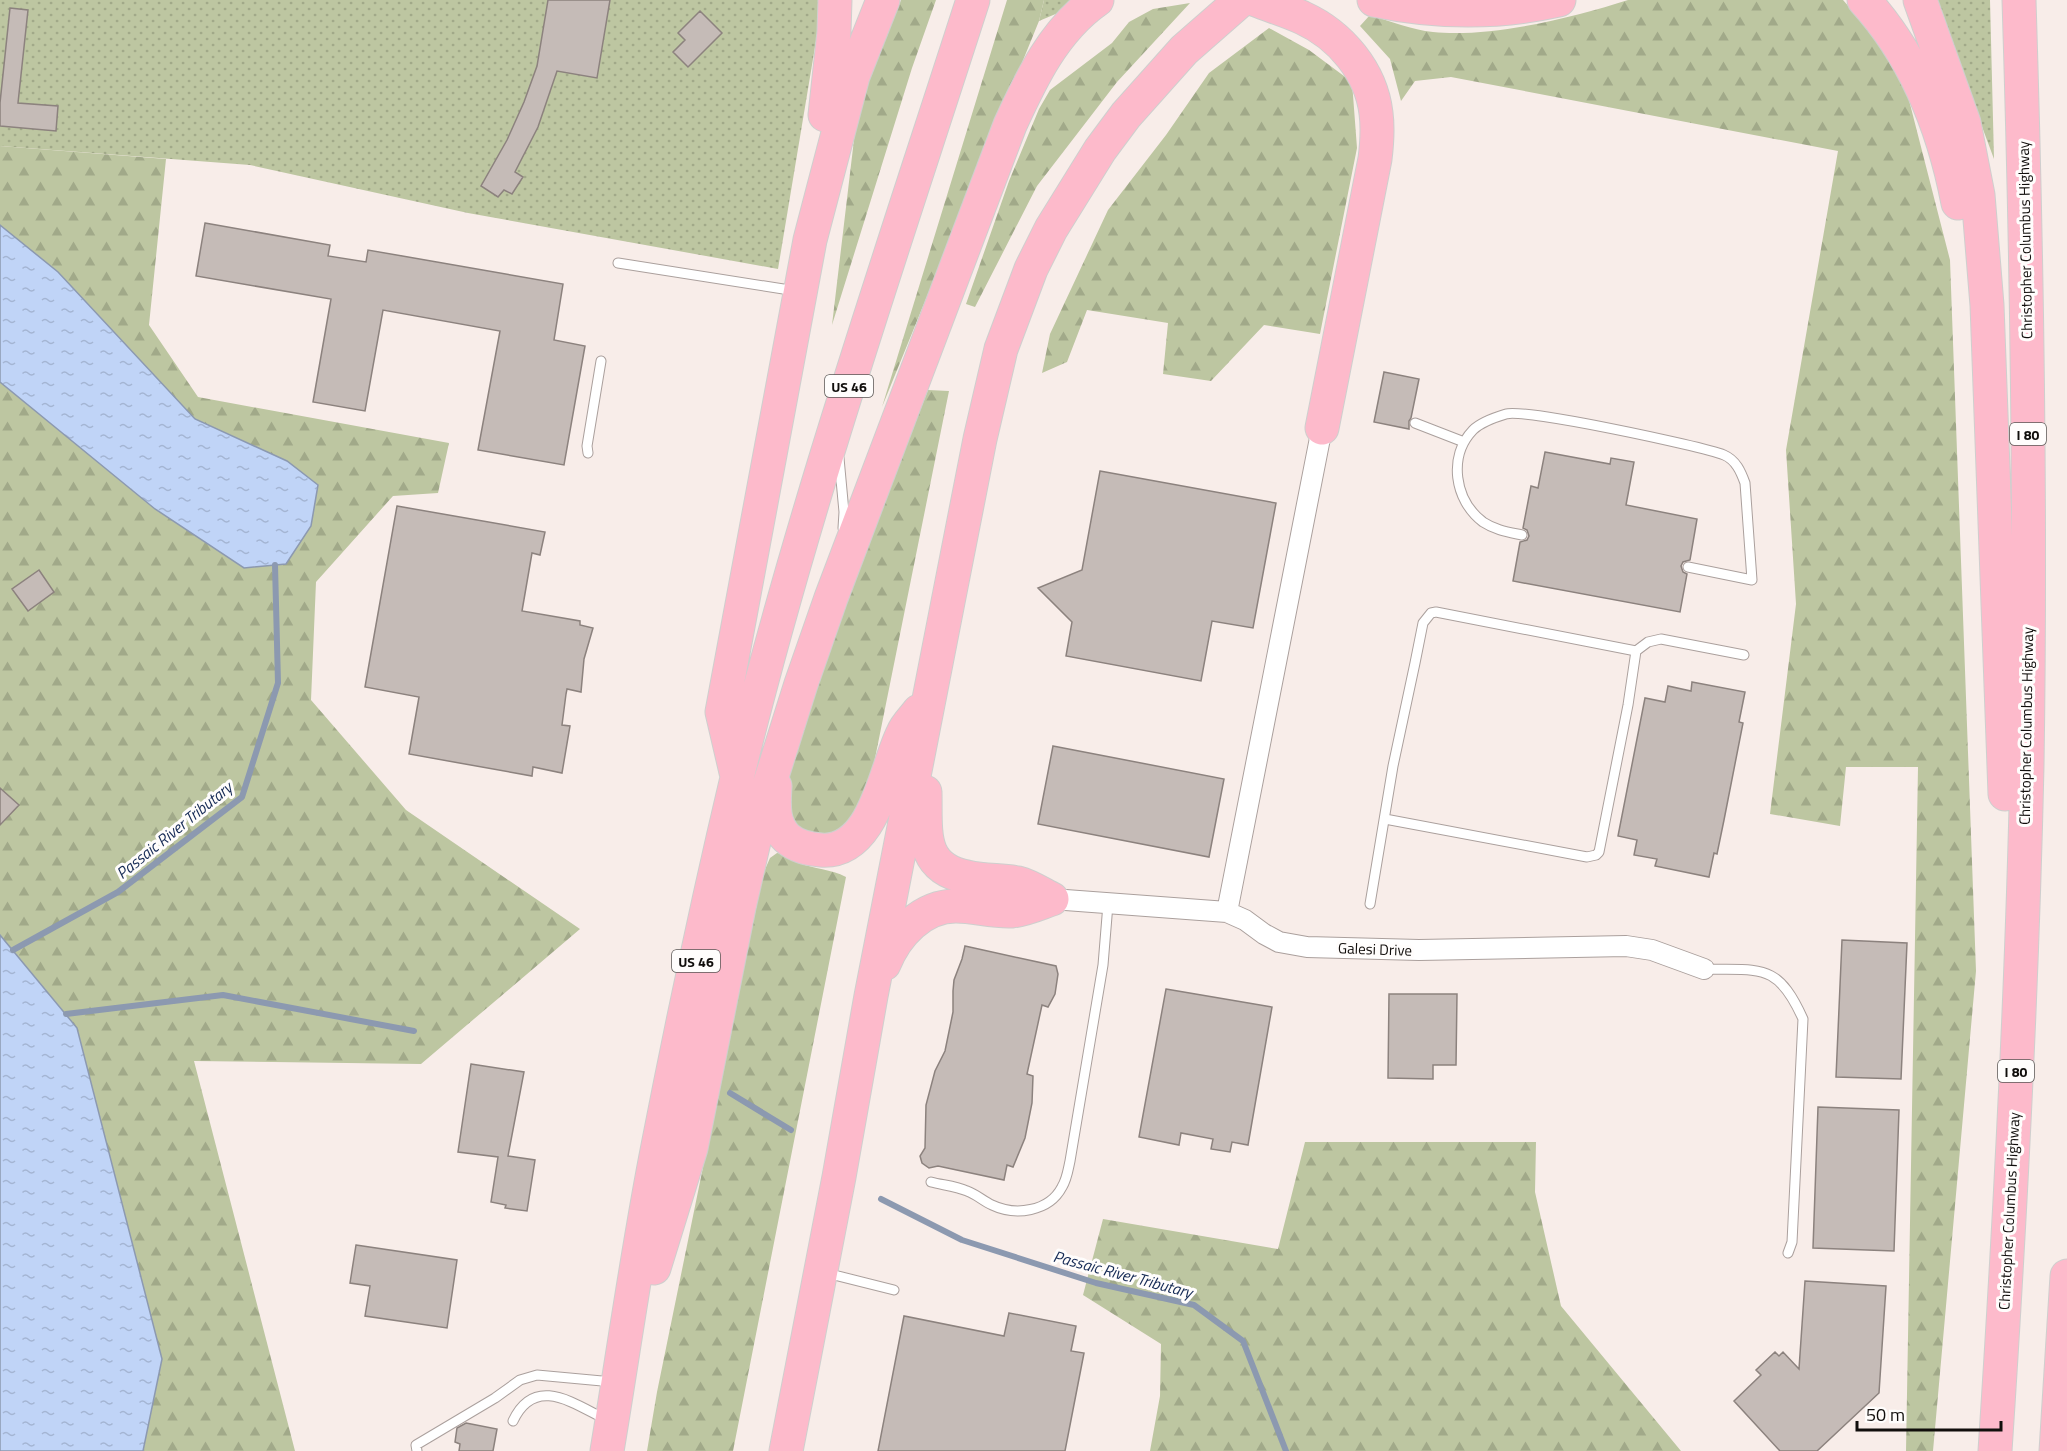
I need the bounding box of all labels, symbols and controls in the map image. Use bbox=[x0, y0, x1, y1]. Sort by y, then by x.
street label: Christopher Columbus Highway bbox=[2012, 141, 2038, 339]
road number: US 46 bbox=[825, 375, 873, 397]
road number: I 80 bbox=[2010, 423, 2046, 445]
street label: Christopher Columbus Highway bbox=[2013, 627, 2039, 825]
water label: Passaic River Tributary bbox=[111, 775, 239, 884]
street label: Galesi Drive bbox=[1338, 936, 1412, 962]
road number: US 46 bbox=[672, 950, 720, 972]
road number: I 80 bbox=[1998, 1060, 2034, 1082]
street label: Christopher Columbus Highway bbox=[1992, 1112, 2026, 1310]
water label: Passaic River Tributary bbox=[1051, 1244, 1197, 1305]
scale bar bbox=[1857, 1394, 2001, 1432]
text: 50 m bbox=[1866, 1401, 1905, 1428]

